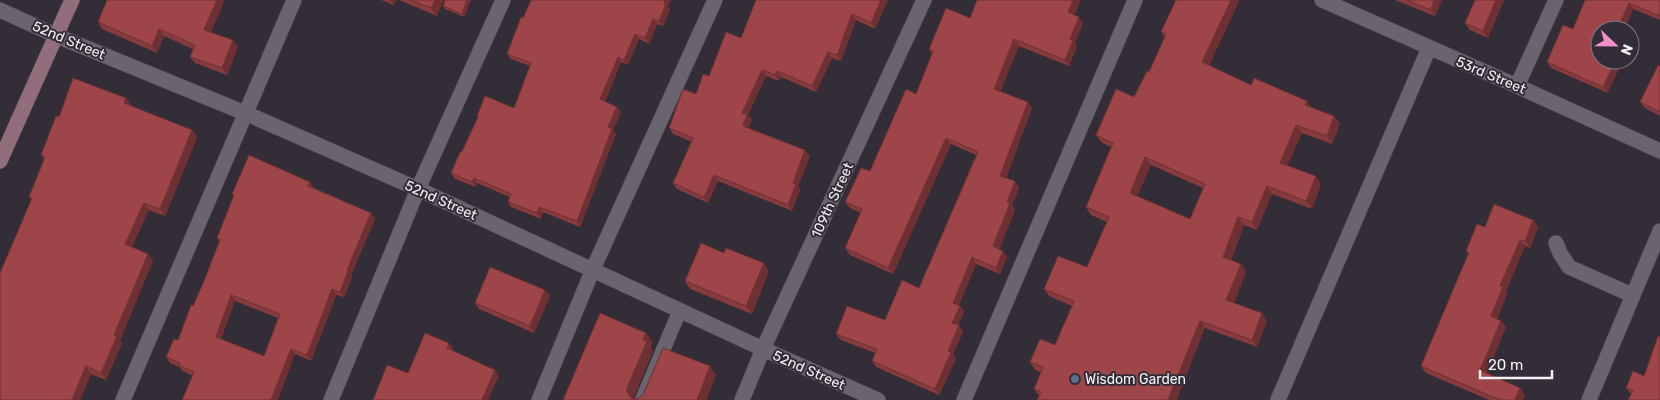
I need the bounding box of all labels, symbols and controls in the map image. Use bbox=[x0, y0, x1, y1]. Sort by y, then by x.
street label: 52nd Street bbox=[30, 18, 108, 64]
north arrow bbox=[1590, 20, 1640, 70]
text: N bbox=[1617, 42, 1636, 58]
street label: 53rd Street bbox=[1453, 53, 1529, 98]
street label: 109th Street bbox=[808, 159, 858, 241]
street label: 52nd Street bbox=[402, 177, 480, 224]
street label: 52nd Street bbox=[770, 347, 848, 394]
scale bar bbox=[1480, 348, 1552, 380]
text: 20 m bbox=[1488, 356, 1523, 374]
place label: Wisdom Garden bbox=[1085, 371, 1186, 388]
marker: Wisdom Garden bbox=[1069, 373, 1081, 385]

